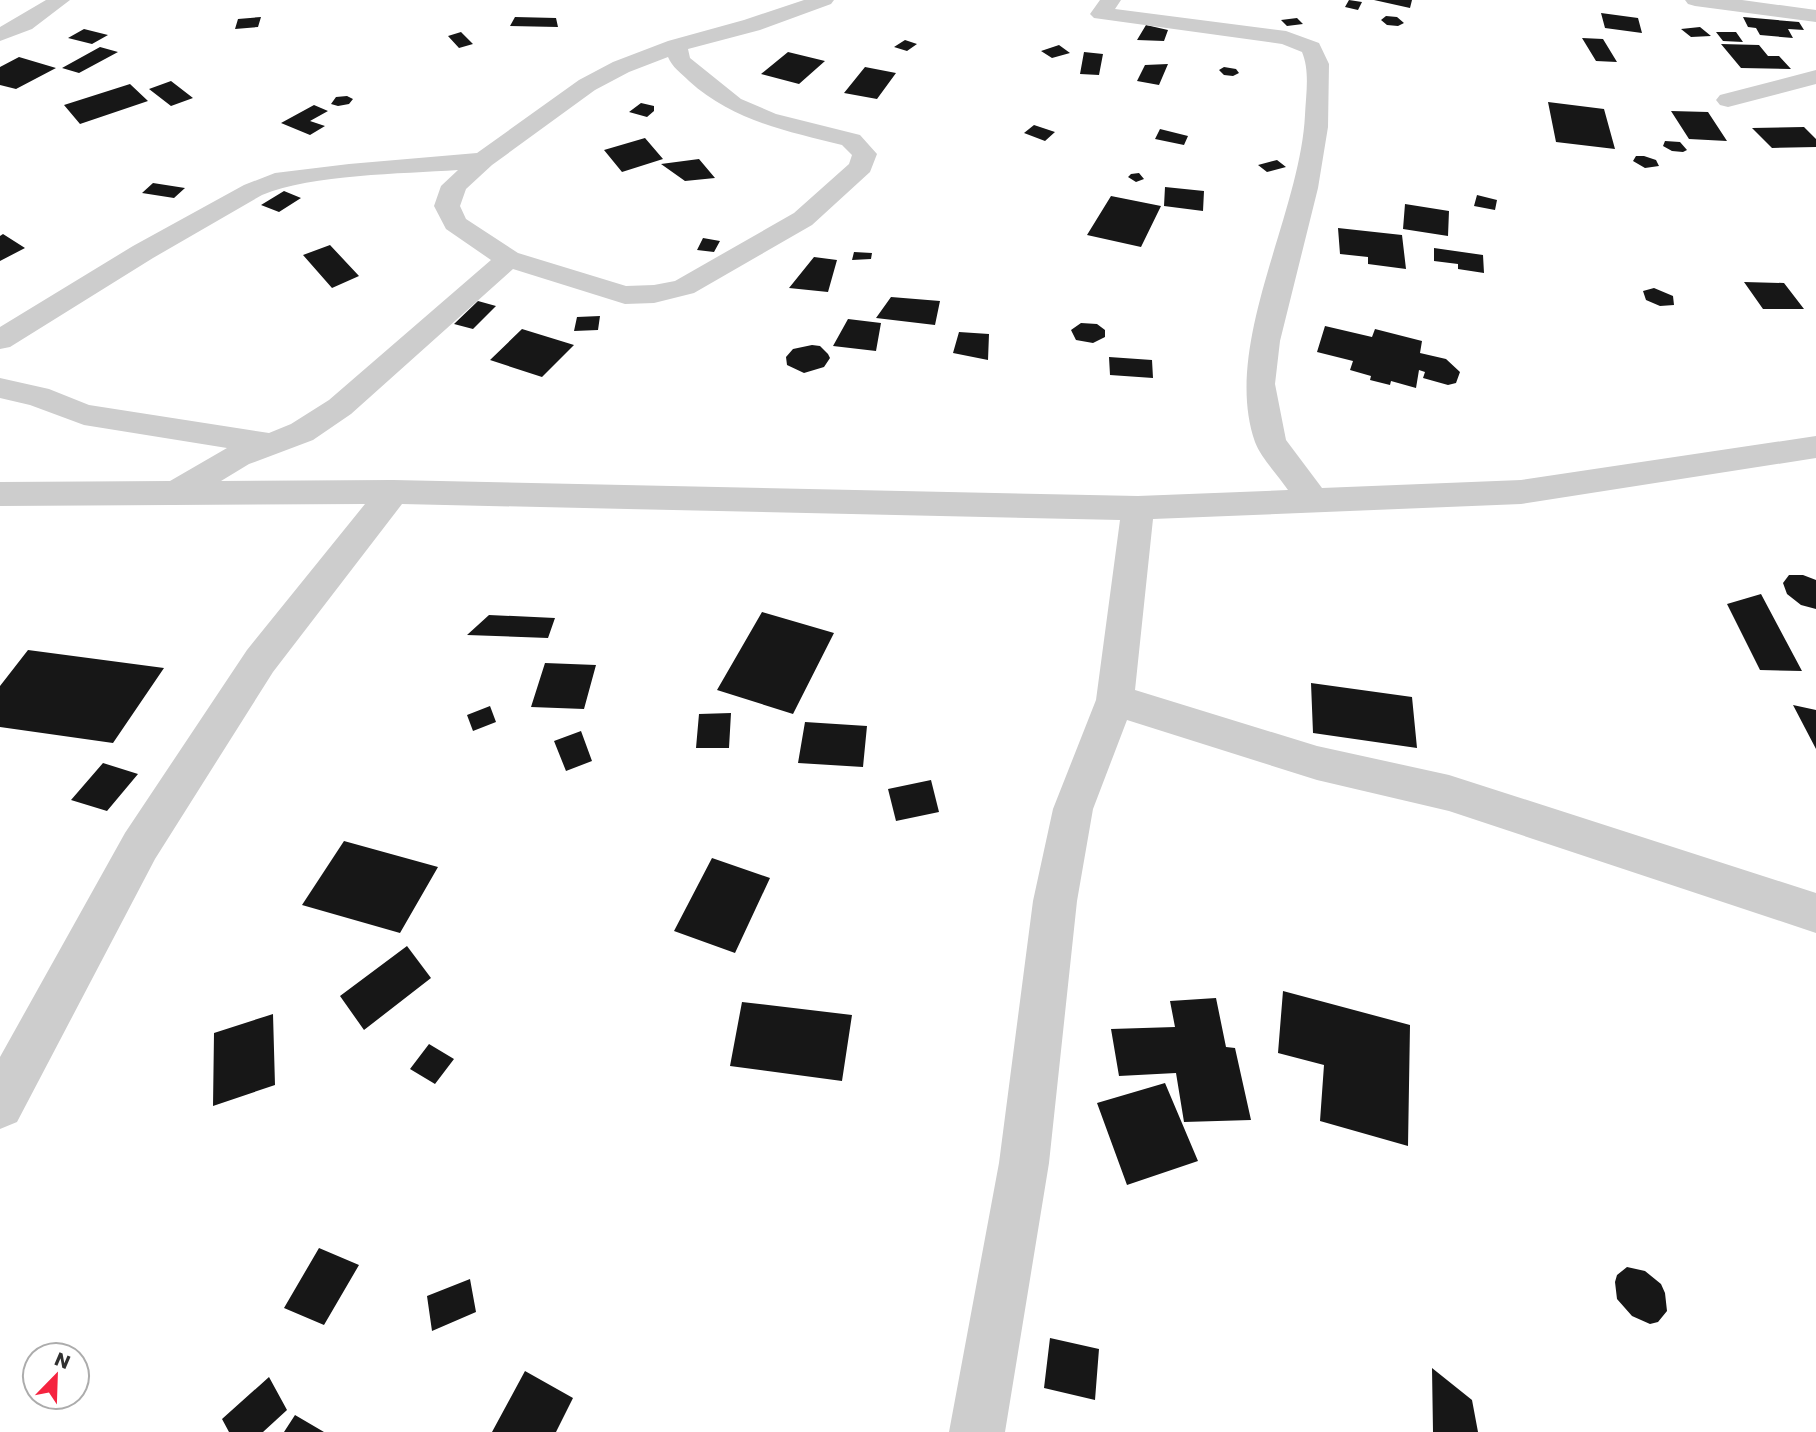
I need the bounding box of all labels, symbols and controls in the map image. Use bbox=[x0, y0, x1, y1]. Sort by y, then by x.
north arrow bbox=[21, 1341, 91, 1411]
text: N bbox=[51, 1346, 74, 1376]

